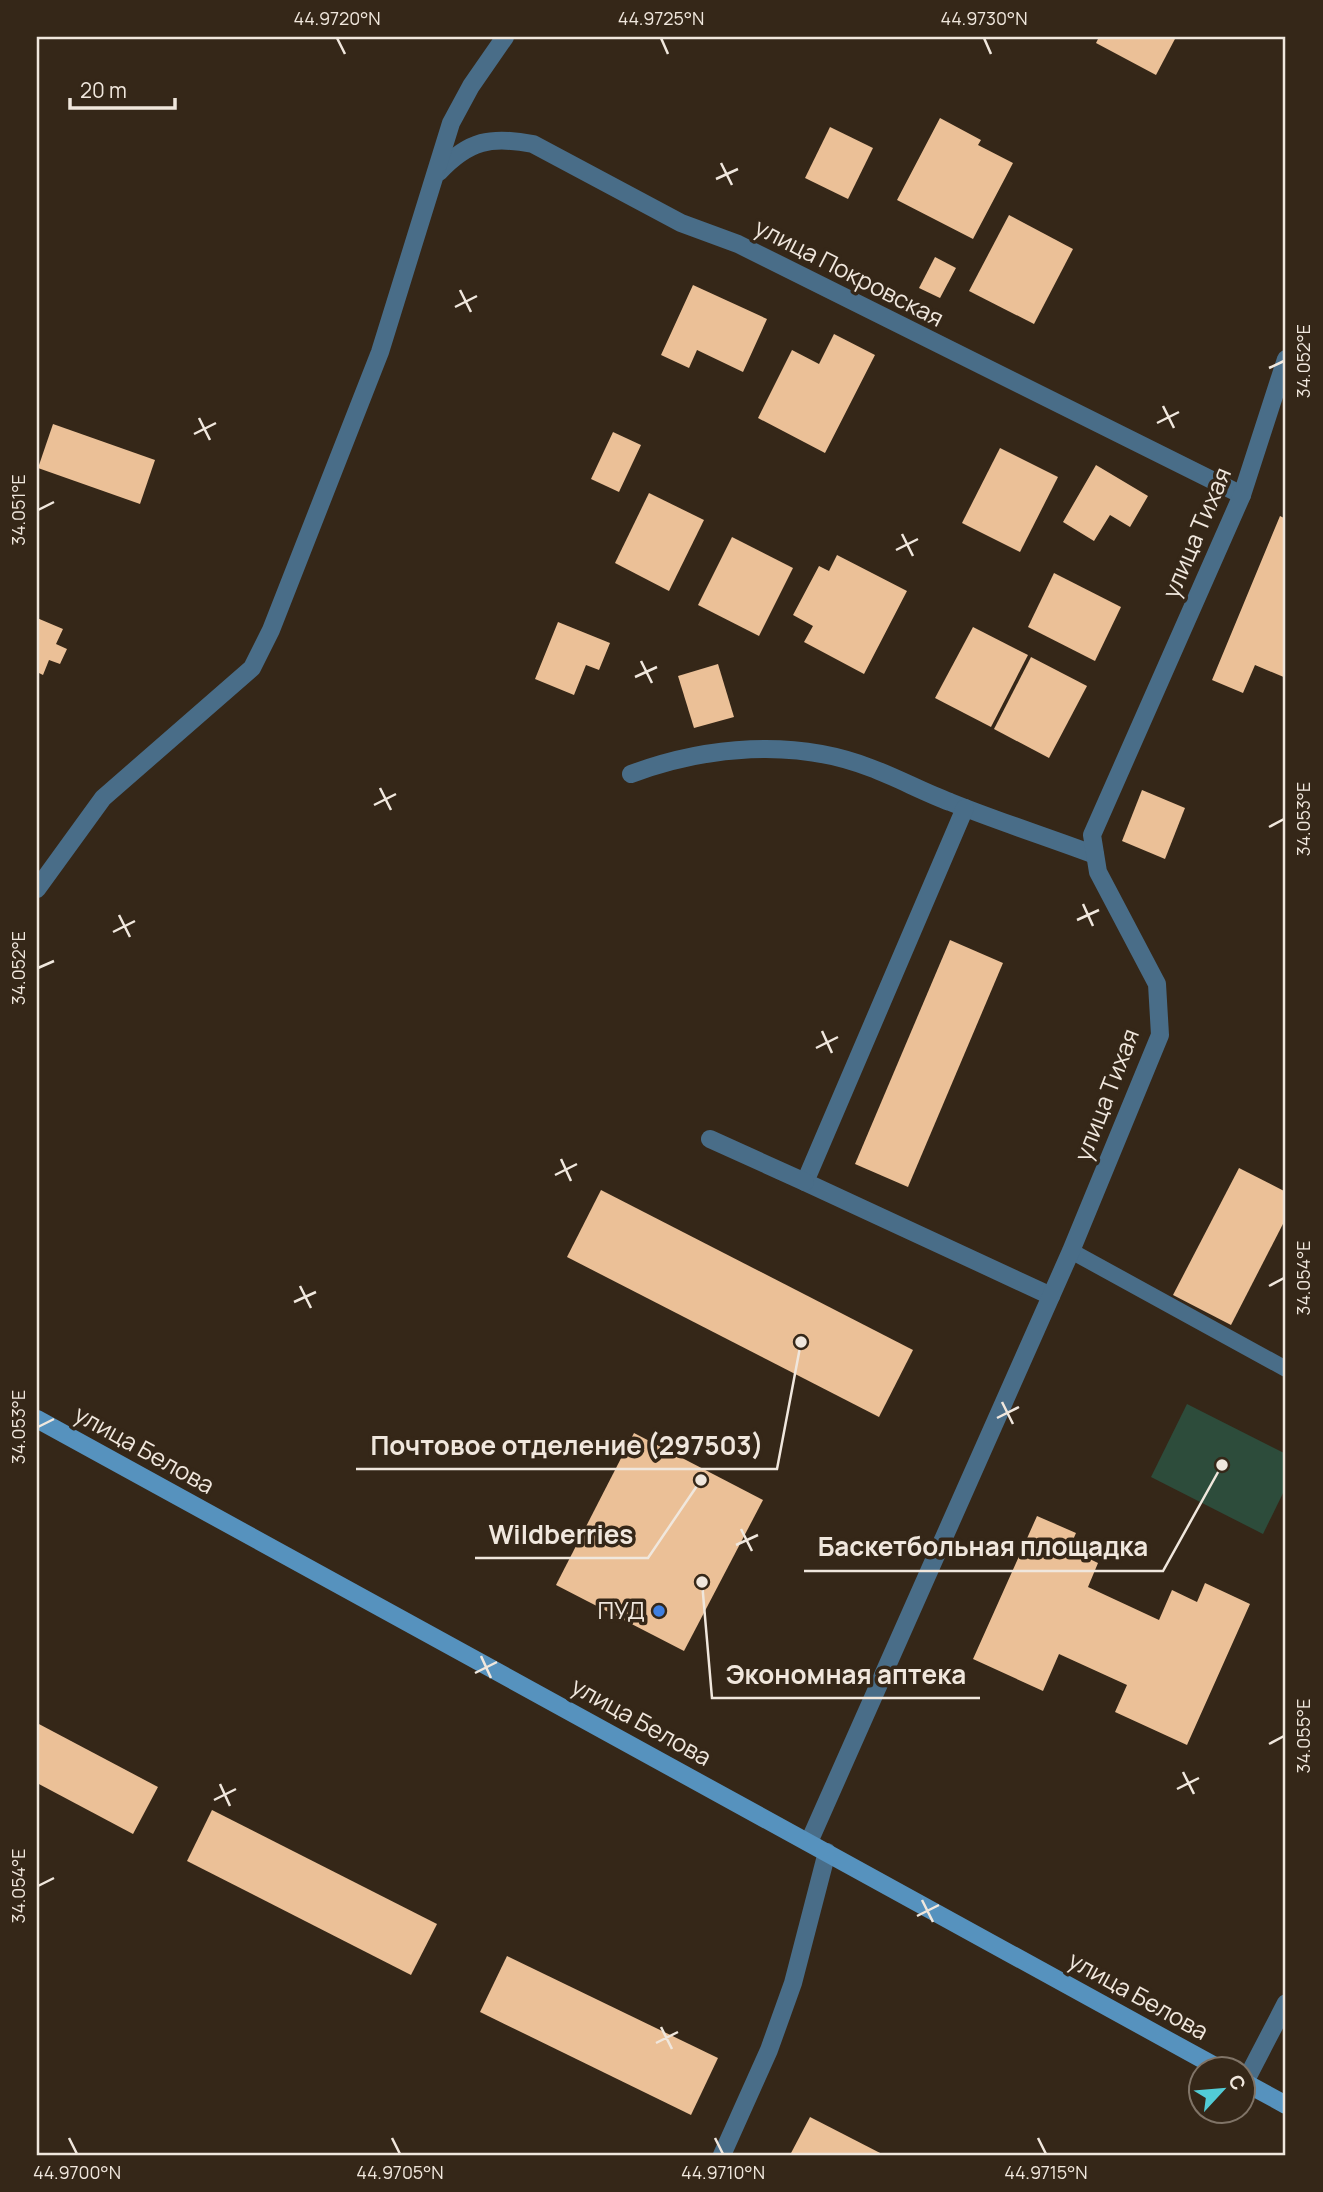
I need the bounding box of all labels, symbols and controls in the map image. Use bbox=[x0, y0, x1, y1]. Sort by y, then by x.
text: 44.9720°N bbox=[293, 6, 381, 30]
text: 44.9725°N bbox=[618, 6, 704, 30]
text: 44.9730°N bbox=[941, 6, 1027, 30]
scale bar bbox=[70, 66, 175, 110]
text: 20 m bbox=[80, 76, 127, 104]
street label: улица Покровская bbox=[749, 210, 950, 334]
text: 34.052°E bbox=[1291, 324, 1315, 398]
street label: улица Тихая bbox=[1153, 462, 1238, 603]
text: 34.051°E bbox=[6, 474, 30, 546]
text: 34.053°E bbox=[1291, 782, 1315, 856]
text: 34.052°E bbox=[6, 931, 30, 1005]
street label: улица Тихая bbox=[1065, 1024, 1146, 1165]
text: 34.054°E bbox=[1291, 1240, 1315, 1316]
text: 34.053°E bbox=[6, 1390, 30, 1464]
street label: улица Белова bbox=[69, 1397, 221, 1501]
callout: Почтовое отделение (297503) bbox=[356, 1422, 777, 1469]
text: Почтовое отделение (297503) bbox=[370, 1427, 764, 1463]
callout: Wildberries bbox=[475, 1511, 648, 1558]
text: Wildberries bbox=[489, 1516, 633, 1552]
callout: Баскетбольная площадка bbox=[804, 1524, 1163, 1571]
text: Баскетбольная площадка bbox=[818, 1528, 1148, 1564]
place label: ПУД bbox=[597, 1593, 645, 1626]
marker: ПУД bbox=[651, 1603, 667, 1619]
callout: Экономная аптека bbox=[712, 1651, 980, 1698]
text: Экономная аптека bbox=[726, 1656, 966, 1692]
street label: улица Белова bbox=[566, 1669, 718, 1773]
text: 34.055°E bbox=[1291, 1699, 1315, 1773]
text: 34.054°E bbox=[6, 1848, 30, 1924]
street label: улица Белова bbox=[1063, 1943, 1215, 2047]
north arrow bbox=[1186, 2056, 1256, 2126]
text: С bbox=[1223, 2071, 1252, 2095]
text: 44.9700°N bbox=[33, 2160, 121, 2184]
text: 44.9705°N bbox=[356, 2160, 444, 2184]
text: 44.9710°N bbox=[681, 2160, 765, 2184]
text: 44.9715°N bbox=[1004, 2160, 1088, 2184]

